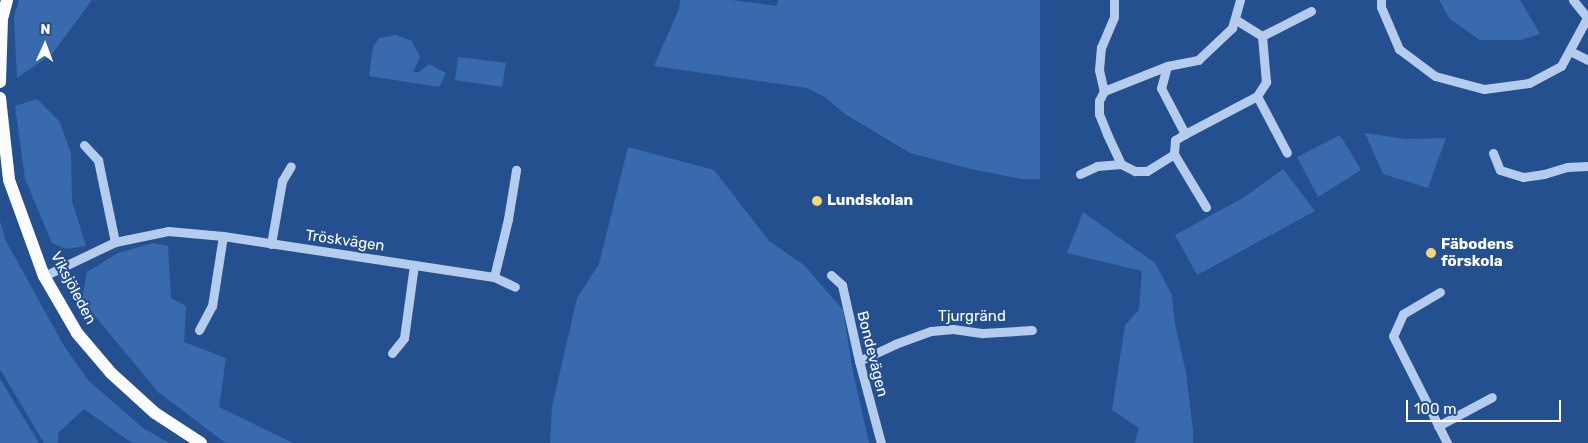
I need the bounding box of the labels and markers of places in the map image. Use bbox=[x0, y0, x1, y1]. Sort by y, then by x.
place label: Lundskolan bbox=[827, 192, 913, 210]
marker: Lundskolan bbox=[811, 195, 823, 207]
place label: Fäbodens förskola bbox=[1441, 235, 1514, 270]
marker: Fäbodens förskola bbox=[1425, 247, 1437, 259]

